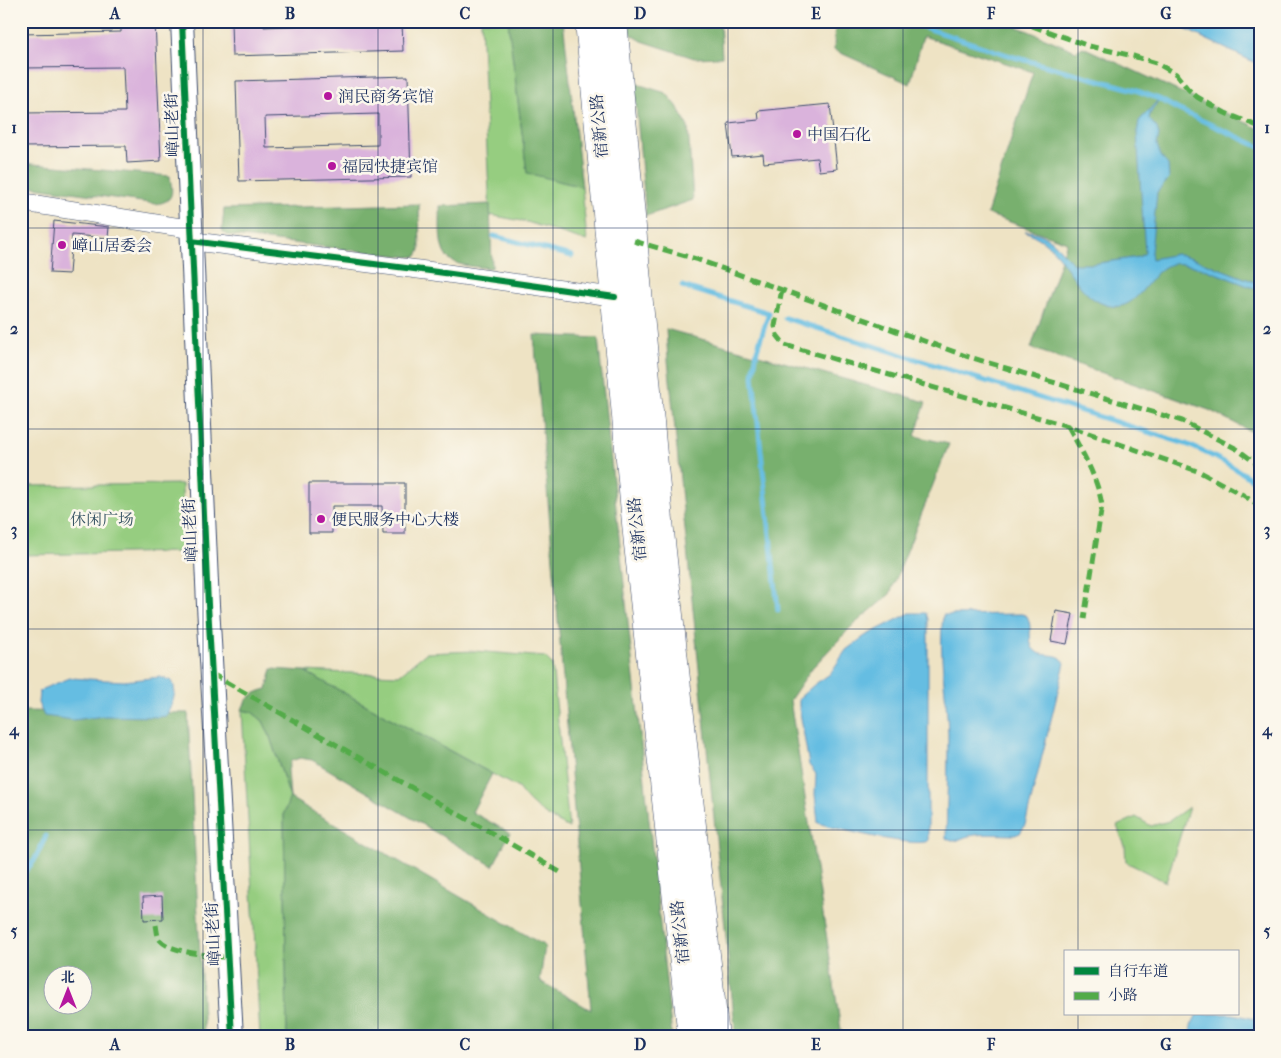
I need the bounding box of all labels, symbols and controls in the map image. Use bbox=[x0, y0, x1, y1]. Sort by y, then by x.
text: A bbox=[109, 4, 121, 23]
text: B bbox=[285, 4, 295, 23]
text: C bbox=[460, 4, 471, 23]
text: D bbox=[634, 4, 646, 23]
text: E bbox=[811, 4, 821, 23]
text: F bbox=[986, 4, 996, 23]
text: G bbox=[1160, 4, 1172, 23]
place label: 润民商务宾馆 bbox=[338, 87, 434, 106]
marker: 润民商务宾馆 bbox=[322, 90, 334, 102]
street label: 嶂山老街 bbox=[161, 93, 183, 157]
street label: 宿新公路 bbox=[587, 93, 611, 159]
text: 1 bbox=[11, 118, 17, 137]
text: 1 bbox=[1264, 118, 1270, 137]
place label: 中国石化 bbox=[807, 125, 871, 144]
marker: 中国石化 bbox=[791, 128, 803, 140]
place label: 福园快捷宾馆 bbox=[342, 157, 438, 176]
marker: 福园快捷宾馆 bbox=[326, 160, 338, 172]
place label: 嶂山居委会 bbox=[72, 236, 152, 255]
marker: 嶂山居委会 bbox=[56, 239, 68, 251]
text: 2 bbox=[10, 319, 18, 338]
text: 2 bbox=[1263, 319, 1271, 338]
street label: 宿新公路 bbox=[624, 496, 650, 562]
street label: 嶂山老街 bbox=[179, 498, 201, 562]
park label: 休闲广场 bbox=[70, 510, 134, 529]
place label: 便民服务中心大楼 bbox=[331, 510, 459, 529]
marker: 便民服务中心大楼 bbox=[315, 513, 327, 525]
text: 3 bbox=[11, 520, 17, 540]
text: 3 bbox=[1264, 520, 1270, 540]
text: 4 bbox=[8, 720, 20, 740]
text: 4 bbox=[1261, 720, 1273, 740]
street label: 宿新公路 bbox=[667, 899, 693, 965]
street label: 嶂山老街 bbox=[202, 902, 224, 966]
text: 5 bbox=[11, 921, 18, 940]
text: 5 bbox=[1264, 921, 1271, 940]
legend bbox=[1064, 950, 1238, 1016]
text: 自行车道 bbox=[1108, 962, 1168, 980]
north arrow bbox=[42, 966, 92, 1016]
text: 北 bbox=[61, 969, 75, 986]
text: 小路 bbox=[1108, 986, 1138, 1004]
text: A bbox=[109, 1035, 121, 1054]
text: B bbox=[285, 1035, 295, 1054]
text: C bbox=[460, 1035, 471, 1054]
text: D bbox=[634, 1035, 646, 1054]
text: E bbox=[811, 1035, 821, 1054]
text: F bbox=[986, 1035, 996, 1054]
text: G bbox=[1160, 1035, 1172, 1054]

